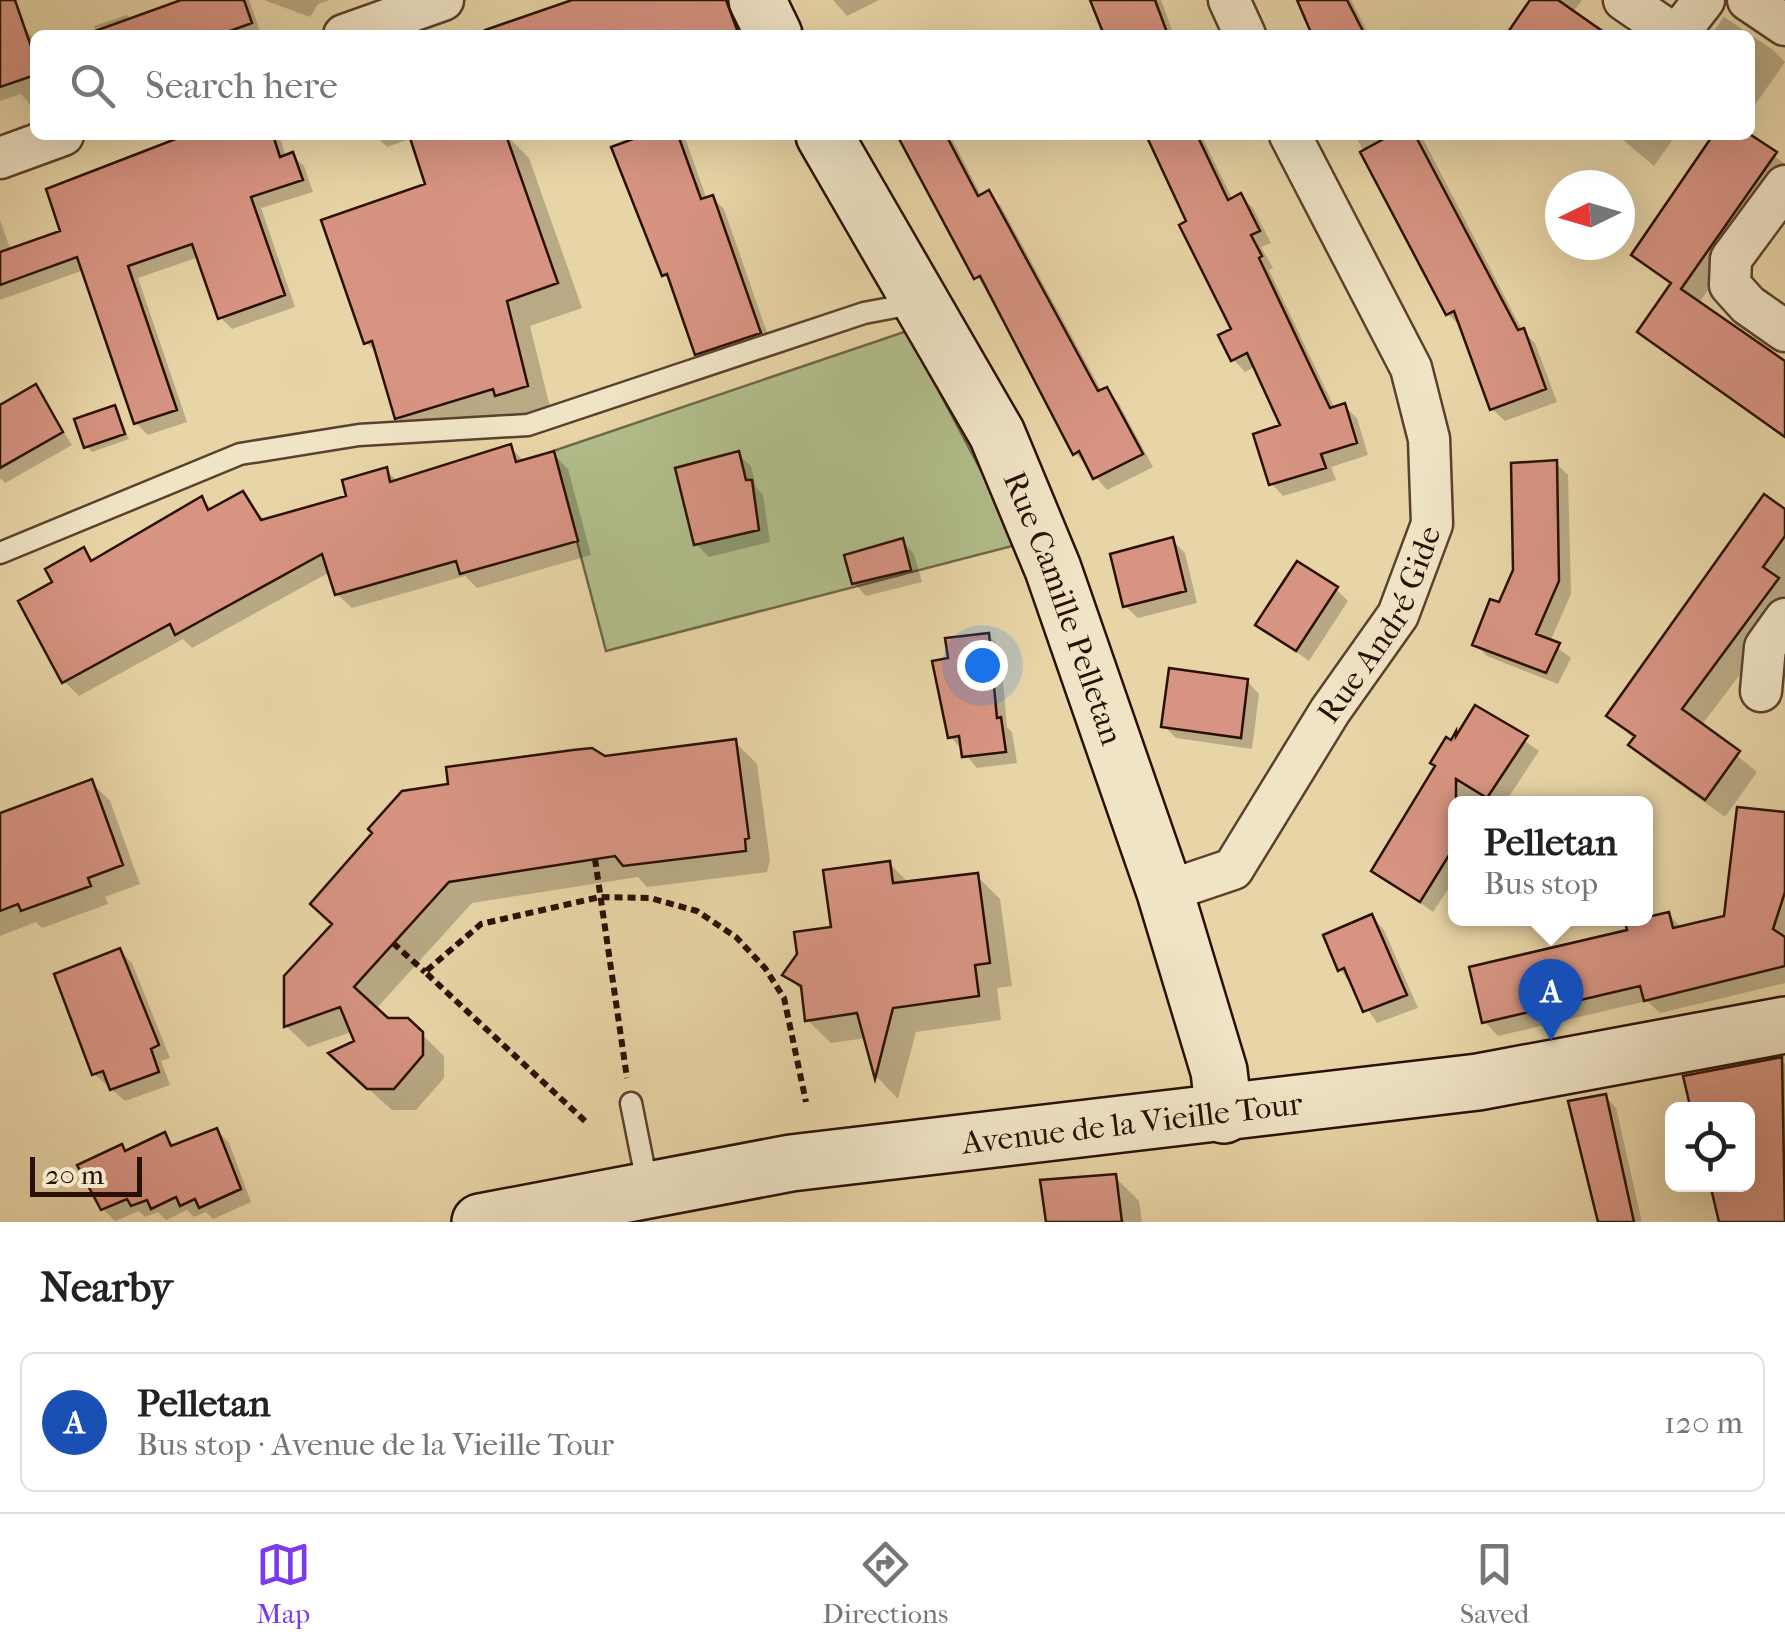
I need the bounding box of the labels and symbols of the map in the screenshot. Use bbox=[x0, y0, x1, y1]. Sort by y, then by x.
north arrow bbox=[1545, 170, 1635, 260]
street label: Rue Camille Pelletan bbox=[996, 466, 1131, 750]
street label: Rue André Gide bbox=[1310, 521, 1449, 730]
your location bbox=[957, 640, 1008, 691]
pin: A bbox=[1518, 958, 1584, 1041]
street label: Avenue de la Vieille Tour bbox=[958, 1085, 1305, 1162]
scale bar bbox=[30, 1152, 142, 1196]

